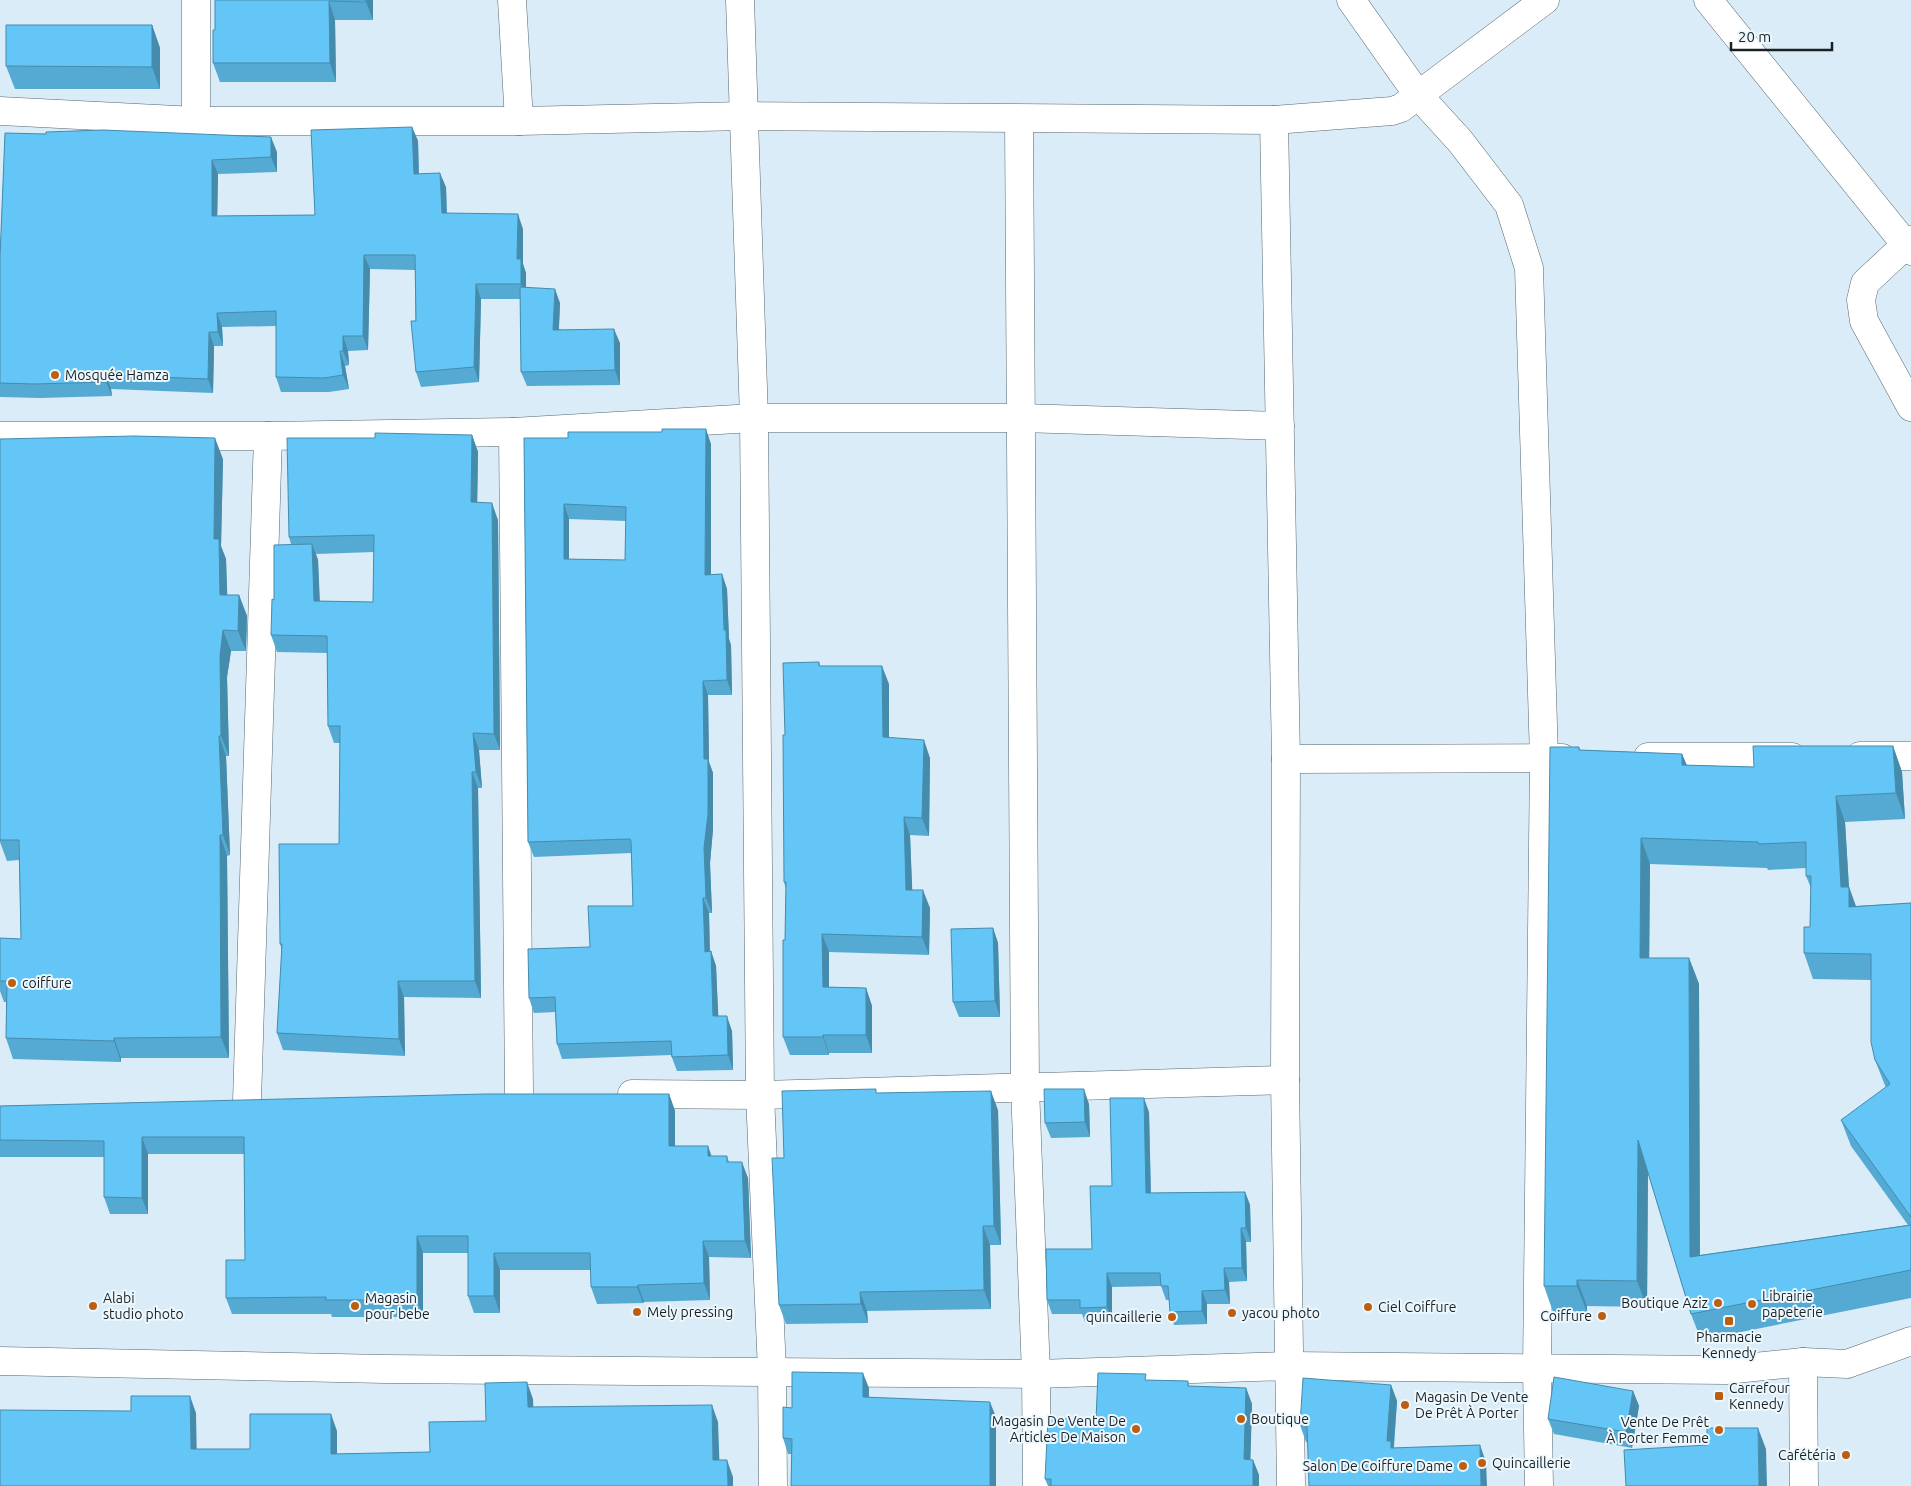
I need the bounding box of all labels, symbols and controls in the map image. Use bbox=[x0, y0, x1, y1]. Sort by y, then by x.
scale bar bbox=[1731, 20, 1832, 52]
text: 20 m bbox=[1738, 28, 1771, 45]
place label: Mosquée Hamza bbox=[65, 367, 169, 383]
marker: Mosquée Hamza bbox=[49, 369, 61, 381]
place label: coiffure bbox=[22, 975, 72, 991]
marker: coiffure bbox=[6, 977, 18, 989]
place label: Librairie papeterie bbox=[1762, 1288, 1823, 1320]
place label: Alabi studio photo bbox=[103, 1290, 184, 1322]
place label: Magasin pour bebe bbox=[365, 1290, 430, 1322]
place label: Boutique Aziz bbox=[1621, 1295, 1708, 1311]
marker: Boutique Aziz bbox=[1712, 1297, 1724, 1309]
marker: Librairie papeterie bbox=[1746, 1298, 1758, 1310]
place label: Ciel Coiffure bbox=[1378, 1299, 1456, 1315]
marker: Alabi studio photo bbox=[87, 1300, 99, 1312]
marker: Magasin pour bebe bbox=[349, 1300, 361, 1312]
marker: Ciel Coiffure bbox=[1362, 1301, 1374, 1313]
place label: Mely pressing bbox=[647, 1304, 733, 1320]
place label: yacou photo bbox=[1242, 1305, 1320, 1321]
marker: Mely pressing bbox=[631, 1306, 643, 1318]
marker: yacou photo bbox=[1226, 1307, 1238, 1319]
place label: Coiffure bbox=[1540, 1308, 1592, 1324]
place label: quincaillerie bbox=[1086, 1309, 1162, 1325]
marker: Coiffure bbox=[1596, 1310, 1608, 1322]
marker: quincaillerie bbox=[1166, 1311, 1178, 1323]
marker: Pharmacie Kennedy bbox=[1723, 1315, 1735, 1327]
place label: Pharmacie Kennedy bbox=[1696, 1329, 1762, 1361]
place label: Carrefour Kennedy bbox=[1729, 1380, 1791, 1412]
place label: Magasin De Vente De Prêt À Porter bbox=[1415, 1389, 1528, 1421]
marker: Carrefour Kennedy bbox=[1713, 1390, 1725, 1402]
marker: Magasin De Vente De Prêt À Porter bbox=[1399, 1399, 1411, 1411]
place label: Boutique bbox=[1251, 1411, 1309, 1427]
place label: Magasin De Vente De Articles De Maison bbox=[992, 1413, 1126, 1445]
marker: Boutique bbox=[1235, 1413, 1247, 1425]
place label: Vente De Prêt À Porter Femme bbox=[1606, 1414, 1709, 1446]
marker: Magasin De Vente De Articles De Maison bbox=[1130, 1423, 1142, 1435]
marker: Vente De Prêt À Porter Femme bbox=[1713, 1424, 1725, 1436]
place label: Cafétéria bbox=[1778, 1447, 1836, 1463]
marker: Cafétéria bbox=[1840, 1449, 1852, 1461]
place label: Quincaillerie bbox=[1492, 1455, 1571, 1471]
marker: Quincaillerie bbox=[1476, 1457, 1488, 1469]
place label: Salon De Coiffure Dame bbox=[1303, 1458, 1453, 1474]
marker: Salon De Coiffure Dame bbox=[1457, 1460, 1469, 1472]

